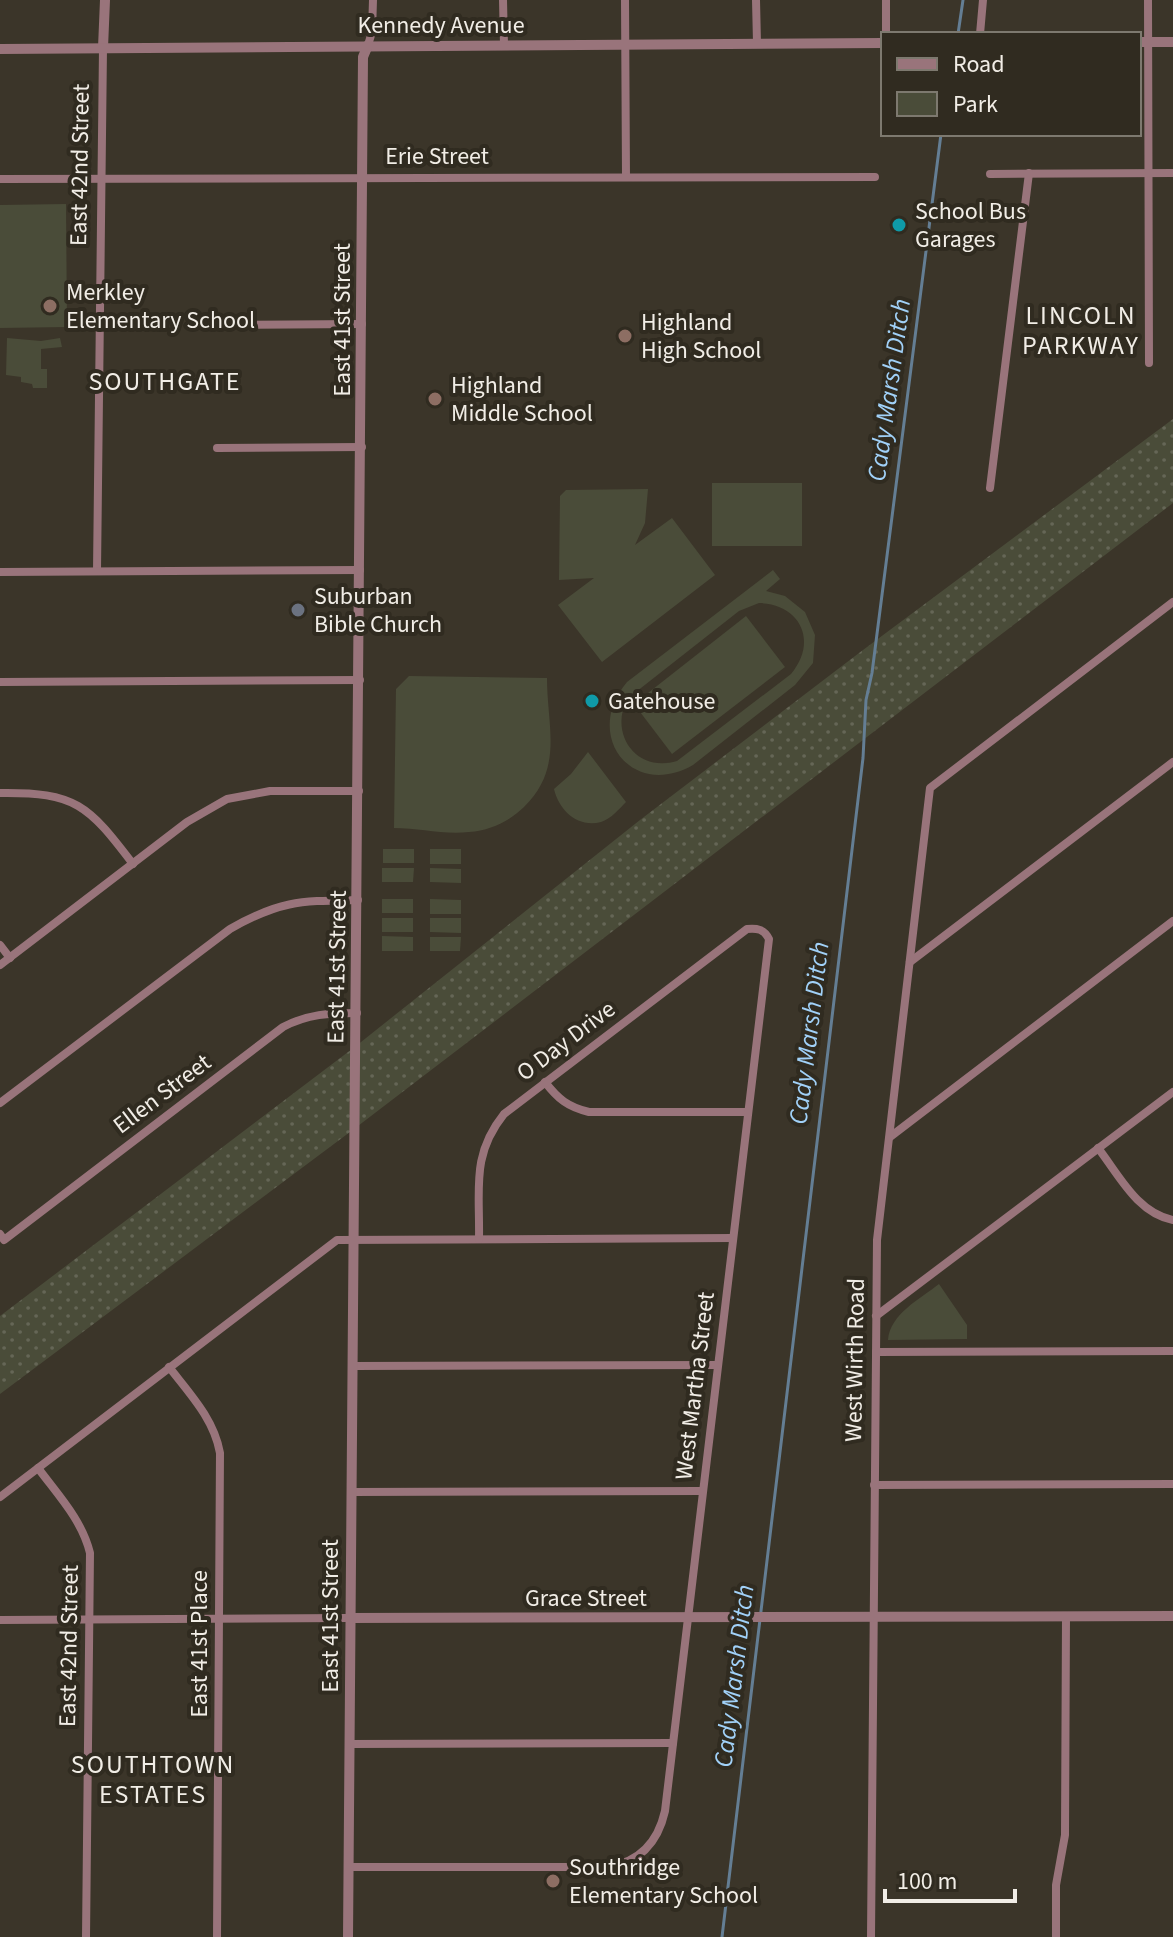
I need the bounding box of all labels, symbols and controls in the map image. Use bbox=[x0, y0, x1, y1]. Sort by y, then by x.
street label: Kennedy Avenue bbox=[357, 8, 525, 43]
legend bbox=[881, 32, 1141, 136]
text: Road bbox=[953, 47, 1005, 82]
street label: East 42nd Street bbox=[61, 83, 99, 247]
text: Park bbox=[953, 87, 998, 122]
street label: Erie Street bbox=[385, 139, 489, 174]
place label: School Bus Garages bbox=[915, 194, 1026, 257]
marker: School Bus Garages bbox=[890, 216, 908, 234]
street label: East 41st Street bbox=[325, 243, 360, 397]
place label: Merkley Elementary School bbox=[66, 275, 255, 338]
water label: Cady Marsh Ditch bbox=[858, 296, 920, 484]
marker: Merkley Elementary School bbox=[41, 297, 59, 315]
district label: LINCOLN PARKWAY bbox=[1022, 297, 1140, 364]
place label: Highland High School bbox=[641, 305, 761, 368]
marker: Highland High School bbox=[616, 327, 634, 345]
district label: SOUTHGATE bbox=[88, 363, 242, 400]
place label: Highland Middle School bbox=[451, 368, 593, 431]
marker: Highland Middle School bbox=[426, 390, 444, 408]
place label: Suburban Bible Church bbox=[314, 579, 442, 642]
marker: Suburban Bible Church bbox=[289, 601, 307, 619]
place label: Gatehouse bbox=[608, 684, 715, 719]
marker: Gatehouse bbox=[583, 692, 601, 710]
street label: East 41st Street bbox=[318, 890, 356, 1044]
water label: Cady Marsh Ditch bbox=[779, 939, 839, 1127]
street label: O Day Drive bbox=[509, 992, 623, 1090]
street label: Ellen Street bbox=[106, 1045, 218, 1143]
street label: West Wirth Road bbox=[836, 1278, 874, 1442]
street label: West Martha Street bbox=[666, 1290, 724, 1482]
street label: East 41st Street bbox=[313, 1539, 348, 1693]
street label: East 42nd Street bbox=[50, 1564, 88, 1728]
street label: East 41st Place bbox=[182, 1570, 217, 1718]
street label: Grace Street bbox=[525, 1581, 647, 1616]
water label: Cady Marsh Ditch bbox=[704, 1582, 764, 1770]
district label: SOUTHTOWN ESTATES bbox=[71, 1746, 235, 1813]
place label: Southridge Elementary School bbox=[569, 1850, 758, 1913]
scale bar bbox=[885, 1853, 1015, 1903]
text: 100 m bbox=[897, 1864, 957, 1899]
marker: Southridge Elementary School bbox=[544, 1872, 562, 1890]

